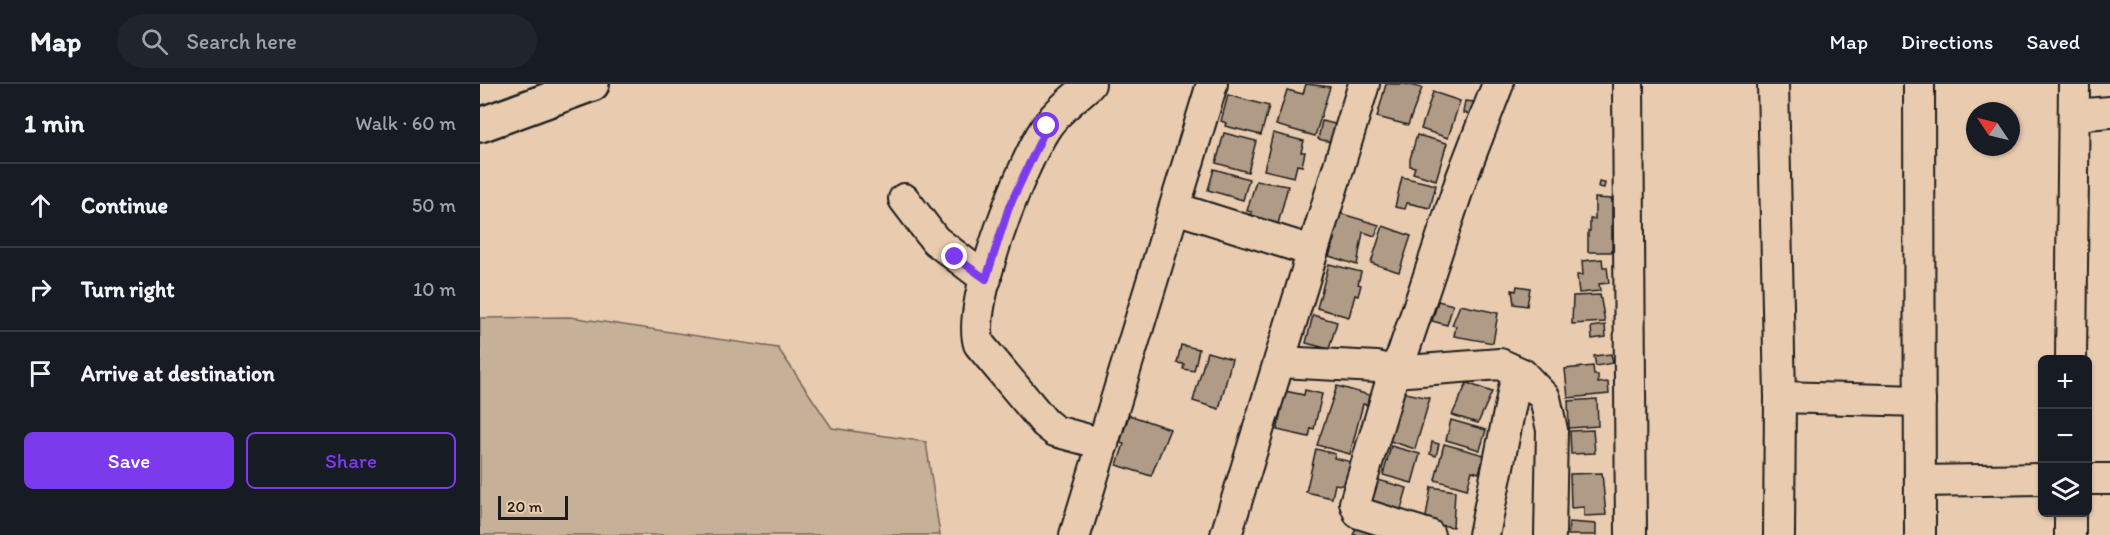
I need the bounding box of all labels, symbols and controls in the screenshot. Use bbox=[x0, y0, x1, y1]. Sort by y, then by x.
search box bbox=[117, 14, 537, 68]
text: Map bbox=[30, 24, 81, 58]
icon: search bbox=[138, 25, 171, 58]
text: Search here bbox=[186, 28, 297, 55]
text: Map bbox=[1830, 29, 1868, 54]
text: Directions bbox=[1901, 29, 1993, 54]
text: Saved bbox=[2026, 29, 2080, 54]
north arrow bbox=[1966, 102, 2020, 156]
text: 1 min bbox=[24, 107, 84, 139]
text: Walk · 60 m bbox=[355, 111, 456, 135]
route start bbox=[1033, 112, 1059, 138]
icon: ahead bbox=[24, 189, 57, 222]
text: Continue bbox=[81, 192, 168, 219]
text: 50 m bbox=[412, 193, 456, 217]
route end bbox=[941, 243, 967, 269]
icon: right bbox=[24, 273, 57, 306]
text: Turn right bbox=[81, 276, 175, 303]
text: 10 m bbox=[413, 277, 456, 301]
map controls bbox=[2038, 355, 2092, 517]
button: + bbox=[2038, 355, 2092, 409]
icon: arrive bbox=[24, 357, 57, 390]
text: Arrive at destination bbox=[81, 360, 275, 387]
button: − bbox=[2038, 409, 2092, 463]
button: Save bbox=[24, 432, 234, 489]
button: Share bbox=[246, 432, 456, 489]
button: layers bbox=[2038, 463, 2092, 517]
scale bar bbox=[498, 493, 568, 520]
text: 20 m bbox=[507, 497, 542, 516]

